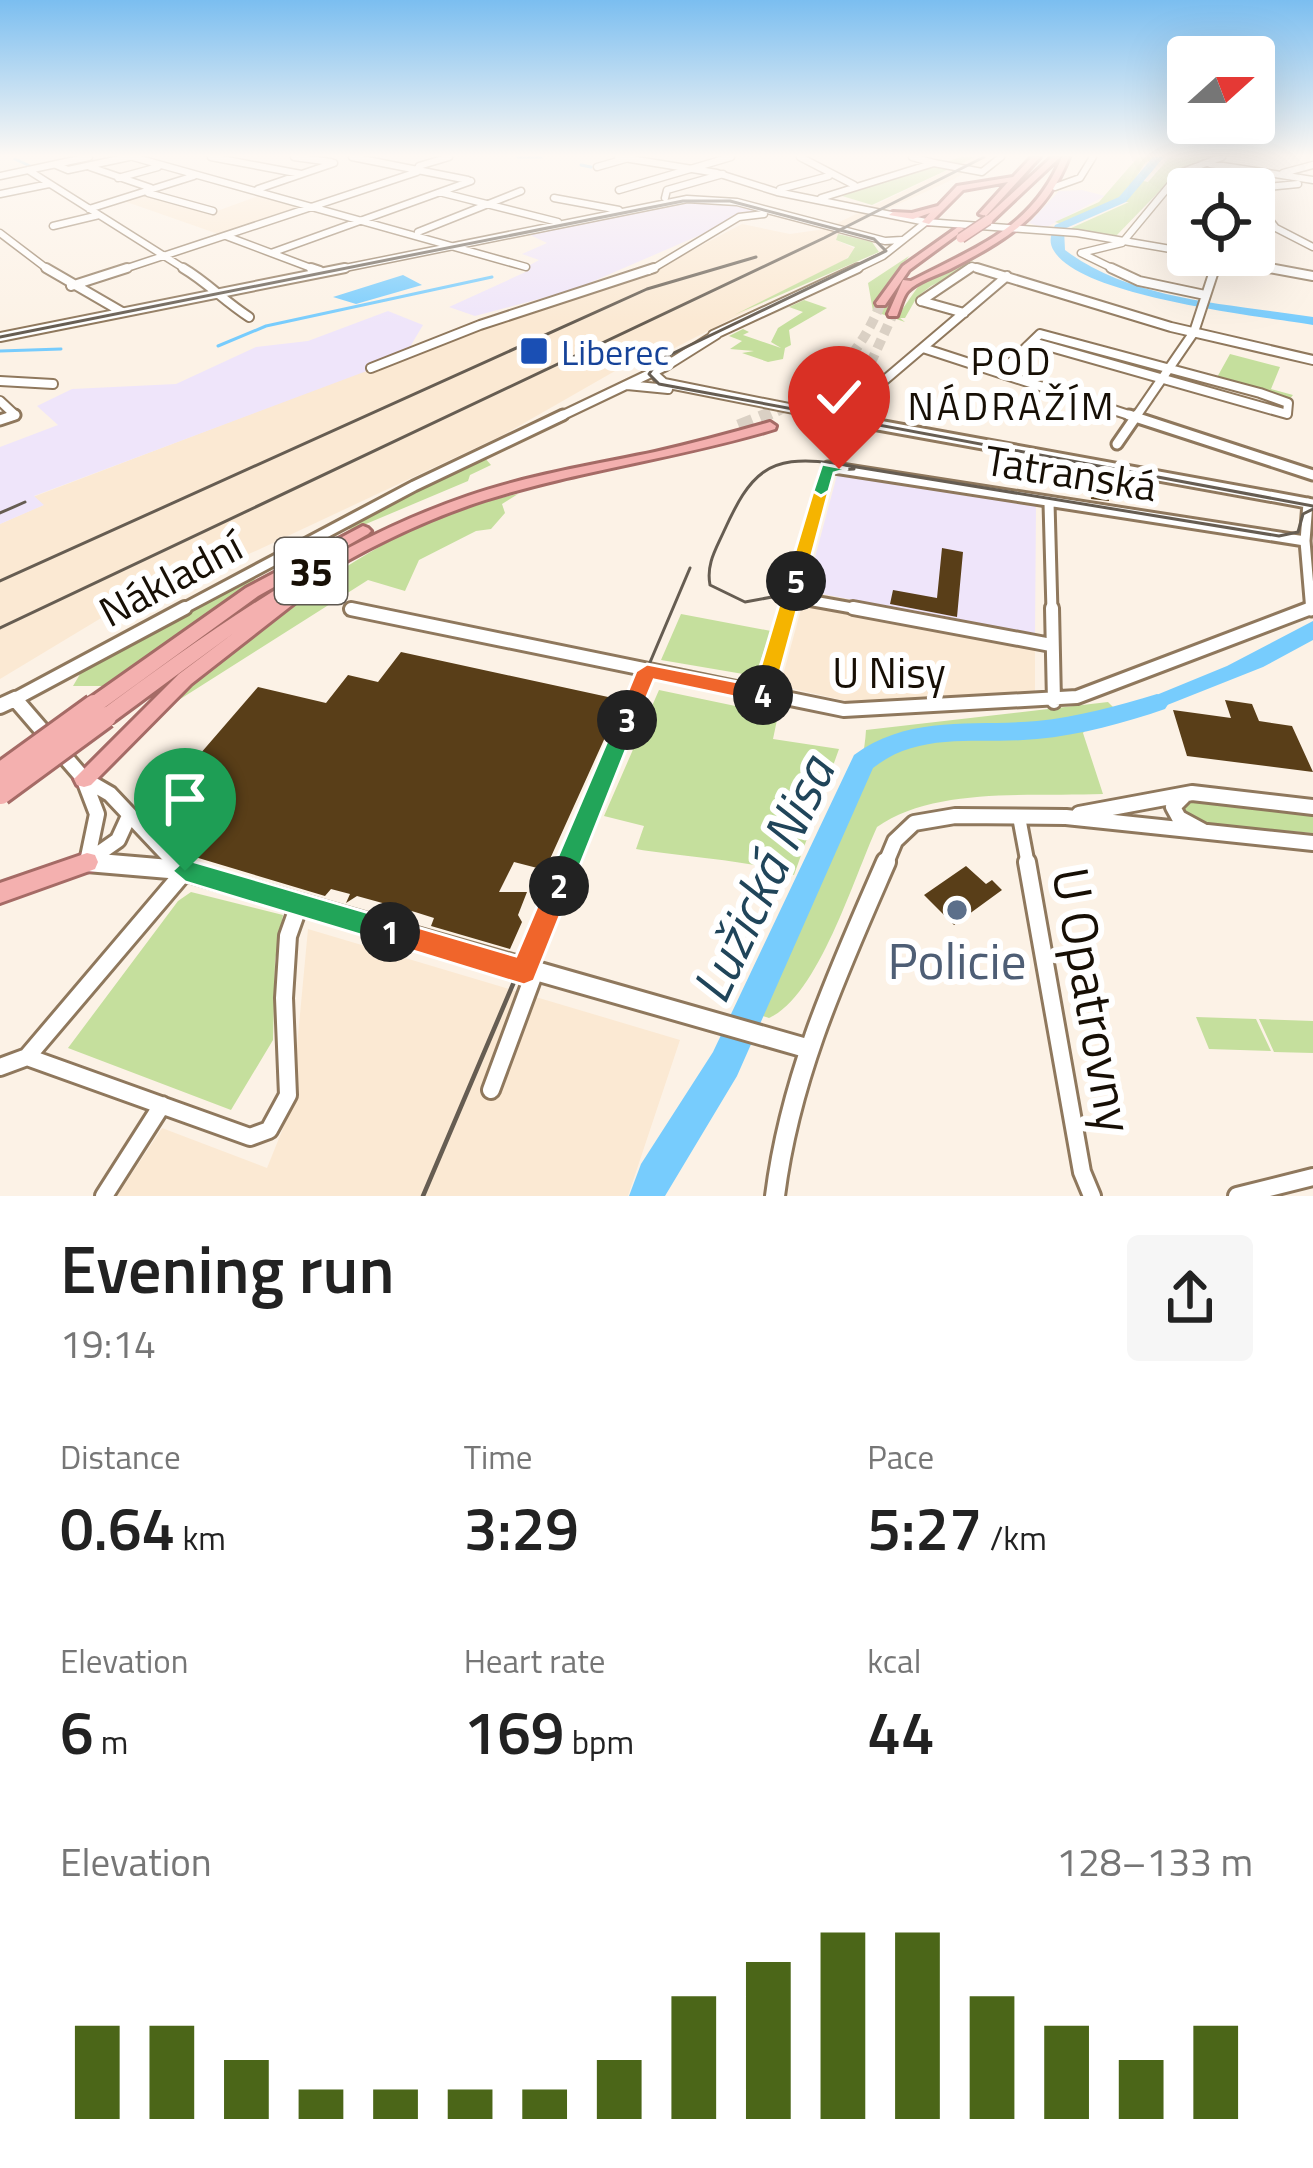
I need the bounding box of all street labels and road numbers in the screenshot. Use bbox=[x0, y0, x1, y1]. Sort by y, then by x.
street label: Tatranská bbox=[981, 427, 1161, 517]
street label: Nákladní bbox=[87, 512, 256, 642]
road number: 35 bbox=[275, 538, 347, 604]
street label: U Nisy bbox=[832, 640, 946, 704]
street label: U Opatrovny bbox=[1032, 861, 1156, 1139]

